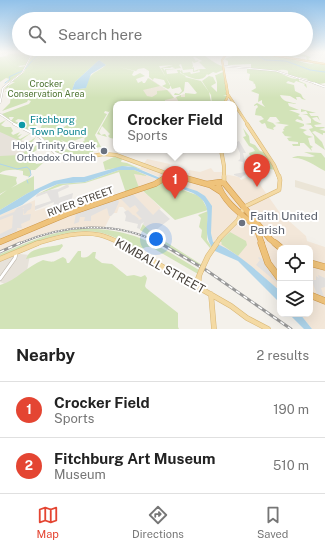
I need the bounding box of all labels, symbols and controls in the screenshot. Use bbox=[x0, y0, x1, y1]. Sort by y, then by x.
search box bbox=[12, 12, 313, 56]
icon: search bbox=[26, 23, 48, 45]
text: Search here bbox=[58, 26, 142, 43]
park label: Crocker Conservation Area bbox=[8, 78, 85, 99]
popup bbox=[113, 101, 237, 153]
text: Crocker Field bbox=[127, 111, 223, 128]
place label: Fitchburg Town Pound bbox=[30, 113, 86, 137]
marker: Fitchburg Town Pound bbox=[17, 120, 27, 130]
text: Sports bbox=[127, 128, 167, 143]
place label: Holy Trinity Greek Orthodox Church bbox=[12, 139, 96, 163]
marker: Holy Trinity Greek Orthodox Church bbox=[99, 146, 109, 156]
pin: 2 bbox=[244, 154, 270, 187]
pin: 1 bbox=[162, 166, 188, 199]
street label: RIVER STREET bbox=[45, 183, 115, 219]
place label: Faith United Parish bbox=[250, 209, 318, 237]
marker: Faith United Parish bbox=[237, 218, 247, 228]
your location bbox=[146, 229, 166, 249]
street label: KIMBALL STREET bbox=[112, 235, 208, 297]
map controls bbox=[277, 245, 313, 317]
button: locate bbox=[277, 245, 313, 281]
button: layers bbox=[277, 281, 313, 317]
text: Nearby bbox=[16, 345, 75, 365]
text: 2 results bbox=[257, 348, 309, 363]
text: Crocker Field bbox=[54, 394, 150, 411]
text: 1 bbox=[26, 402, 32, 417]
text: 190 m bbox=[273, 402, 309, 417]
text: Sports bbox=[54, 411, 94, 426]
text: Fitchburg Art Museum bbox=[54, 450, 215, 467]
text: 2 bbox=[25, 458, 33, 473]
text: 510 m bbox=[273, 458, 309, 473]
text: Museum bbox=[54, 467, 106, 482]
tab: Map bbox=[37, 504, 59, 540]
tab: Directions bbox=[132, 504, 184, 540]
tab: Saved bbox=[257, 504, 288, 540]

